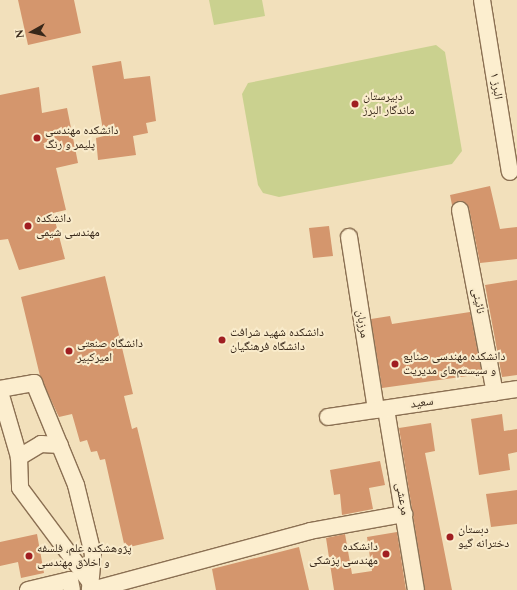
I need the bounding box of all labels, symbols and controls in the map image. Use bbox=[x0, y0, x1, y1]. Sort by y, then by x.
north arrow bbox=[12, 12, 52, 52]
text: N bbox=[11, 28, 29, 39]
street label: البرز ۱ bbox=[487, 72, 505, 100]
place label: دبیرستان ماندگار البرز bbox=[363, 90, 415, 118]
marker: دبیرستان ماندگار البرز bbox=[350, 99, 360, 109]
place label: دانشکده مهندسی پلیمر و رنگ bbox=[45, 124, 119, 152]
marker: دانشکده مهندسی پلیمر و رنگ bbox=[32, 133, 42, 143]
place label: دانشکده مهندسی شیمی bbox=[36, 212, 100, 240]
marker: دانشکده مهندسی شیمی bbox=[23, 221, 33, 231]
street label: نائینی bbox=[468, 287, 488, 315]
street label: مرزبان bbox=[353, 309, 371, 339]
place label: دانشکده شهید شرافت دانشگاه فرهنگیان bbox=[230, 326, 324, 354]
marker: دانشکده شهید شرافت دانشگاه فرهنگیان bbox=[217, 335, 227, 345]
place label: دانشگاه صنعتی امیرکبیر bbox=[77, 337, 143, 365]
marker: دانشگاه صنعتی امیرکبیر bbox=[64, 346, 74, 356]
place label: دانشکده مهندسی صنایع و سیستم‌های مدیریت bbox=[403, 350, 505, 378]
marker: دانشکده مهندسی صنایع و سیستم‌های مدیریت bbox=[390, 359, 400, 369]
street label: سعید bbox=[410, 394, 434, 412]
street label: مرعشی bbox=[392, 482, 412, 516]
place label: دبستان دخترانه گیو bbox=[458, 523, 509, 551]
marker: دبستان دخترانه گیو bbox=[445, 532, 455, 542]
place label: دانشکده مهندسی پزشکی bbox=[309, 540, 378, 568]
place label: پژوهشکده علم، فلسفه و اخلاق مهندسی bbox=[37, 542, 132, 570]
marker: دانشکده مهندسی پزشکی bbox=[381, 549, 391, 559]
marker: پژوهشکده علم، فلسفه و اخلاق مهندسی bbox=[24, 551, 34, 561]

